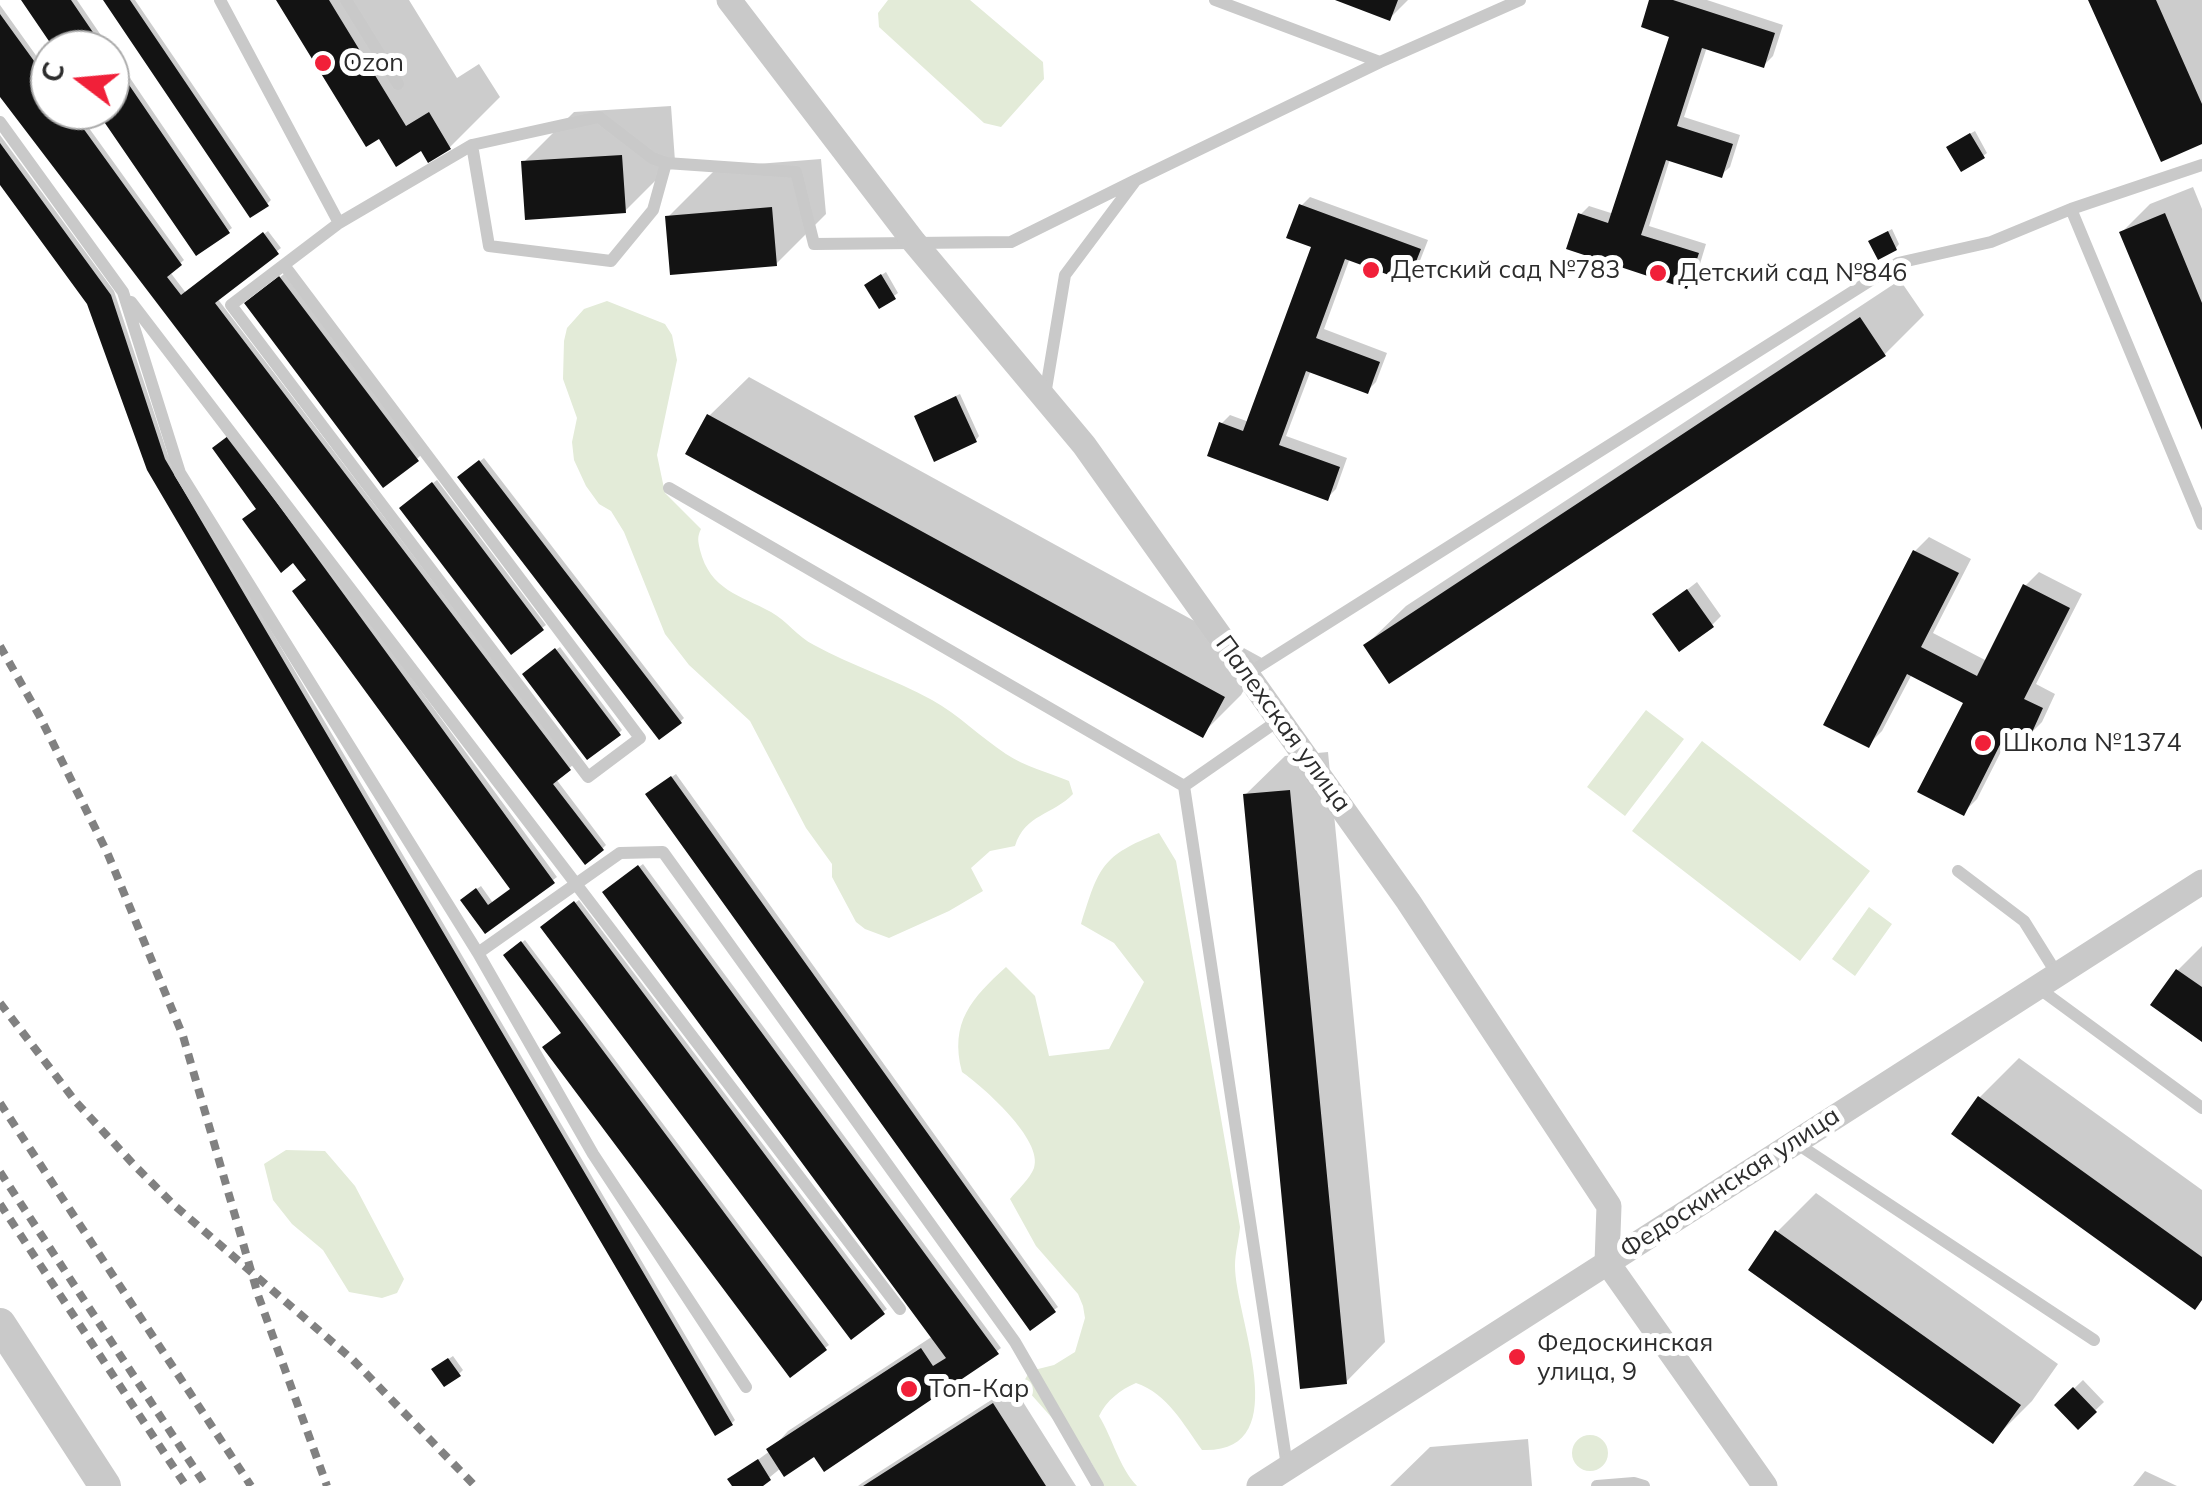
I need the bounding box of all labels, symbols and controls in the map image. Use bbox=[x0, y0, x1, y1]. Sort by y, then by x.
north arrow bbox=[30, 30, 130, 130]
place label: Ozon bbox=[343, 48, 404, 78]
marker: Ozon bbox=[312, 52, 334, 74]
text: С bbox=[33, 58, 72, 86]
place label: Детский сад №783 bbox=[1391, 255, 1620, 285]
place label: Детский сад №846 bbox=[1678, 258, 1907, 288]
marker: Детский сад №783 bbox=[1360, 259, 1382, 281]
marker: Детский сад №846 bbox=[1647, 262, 1669, 284]
street label: Палехская улица bbox=[1209, 630, 1357, 818]
place label: Школа №1374 bbox=[2003, 728, 2181, 758]
marker: Школа №1374 bbox=[1972, 732, 1994, 754]
street label: Федоскинская улица bbox=[1615, 1101, 1845, 1265]
place label: Федоскинская улица, 9 bbox=[1537, 1328, 1713, 1387]
marker: Федоскинская улица, 9 bbox=[1506, 1346, 1528, 1368]
place label: Топ-Кар bbox=[929, 1374, 1029, 1404]
marker: Топ-Кар bbox=[898, 1378, 920, 1400]

